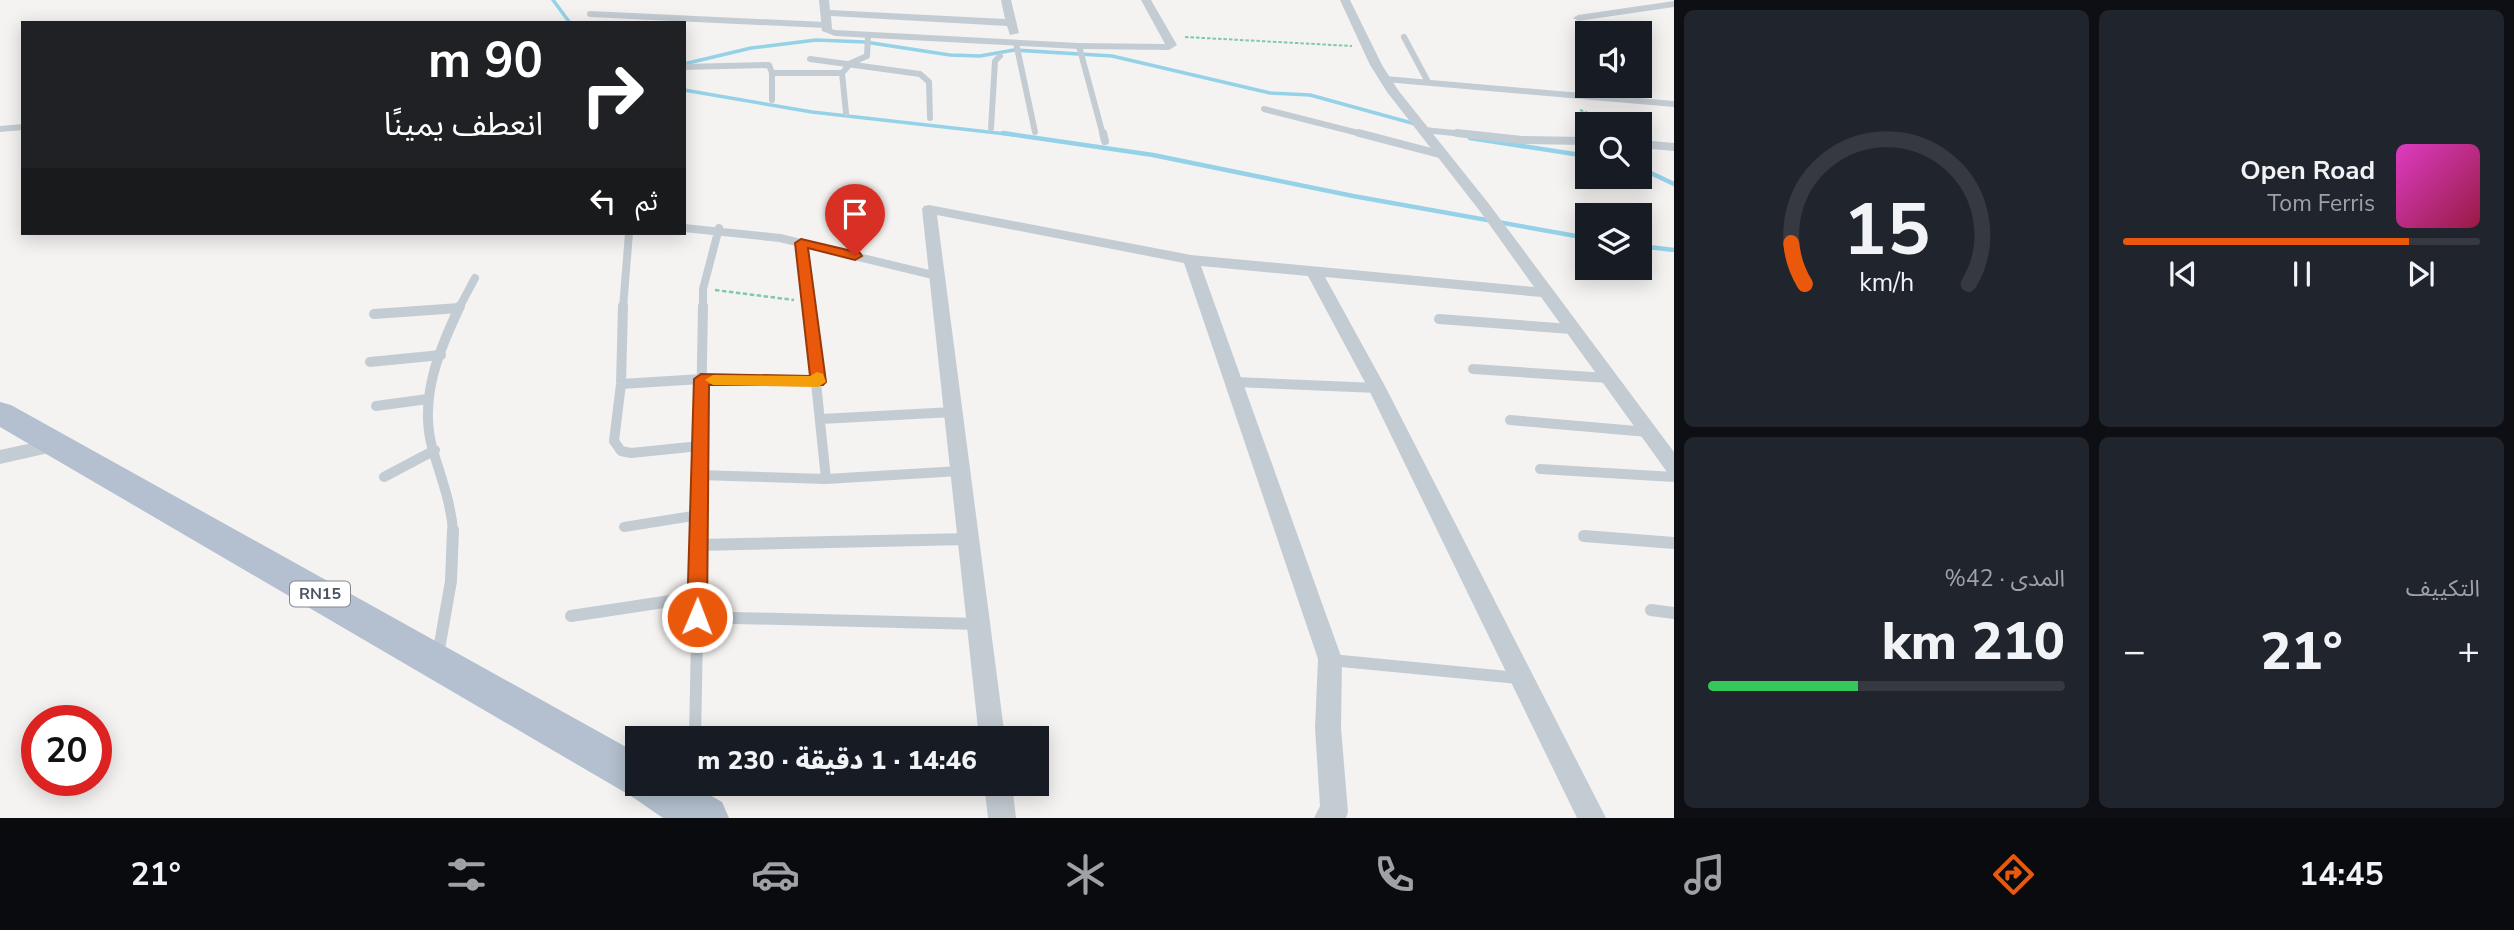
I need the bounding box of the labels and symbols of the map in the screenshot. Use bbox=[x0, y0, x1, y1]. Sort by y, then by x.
pin bbox=[825, 184, 885, 256]
position arrow bbox=[660, 580, 734, 654]
road number: RN15 bbox=[290, 582, 350, 607]
speed limit sign: 20 bbox=[21, 705, 112, 796]

